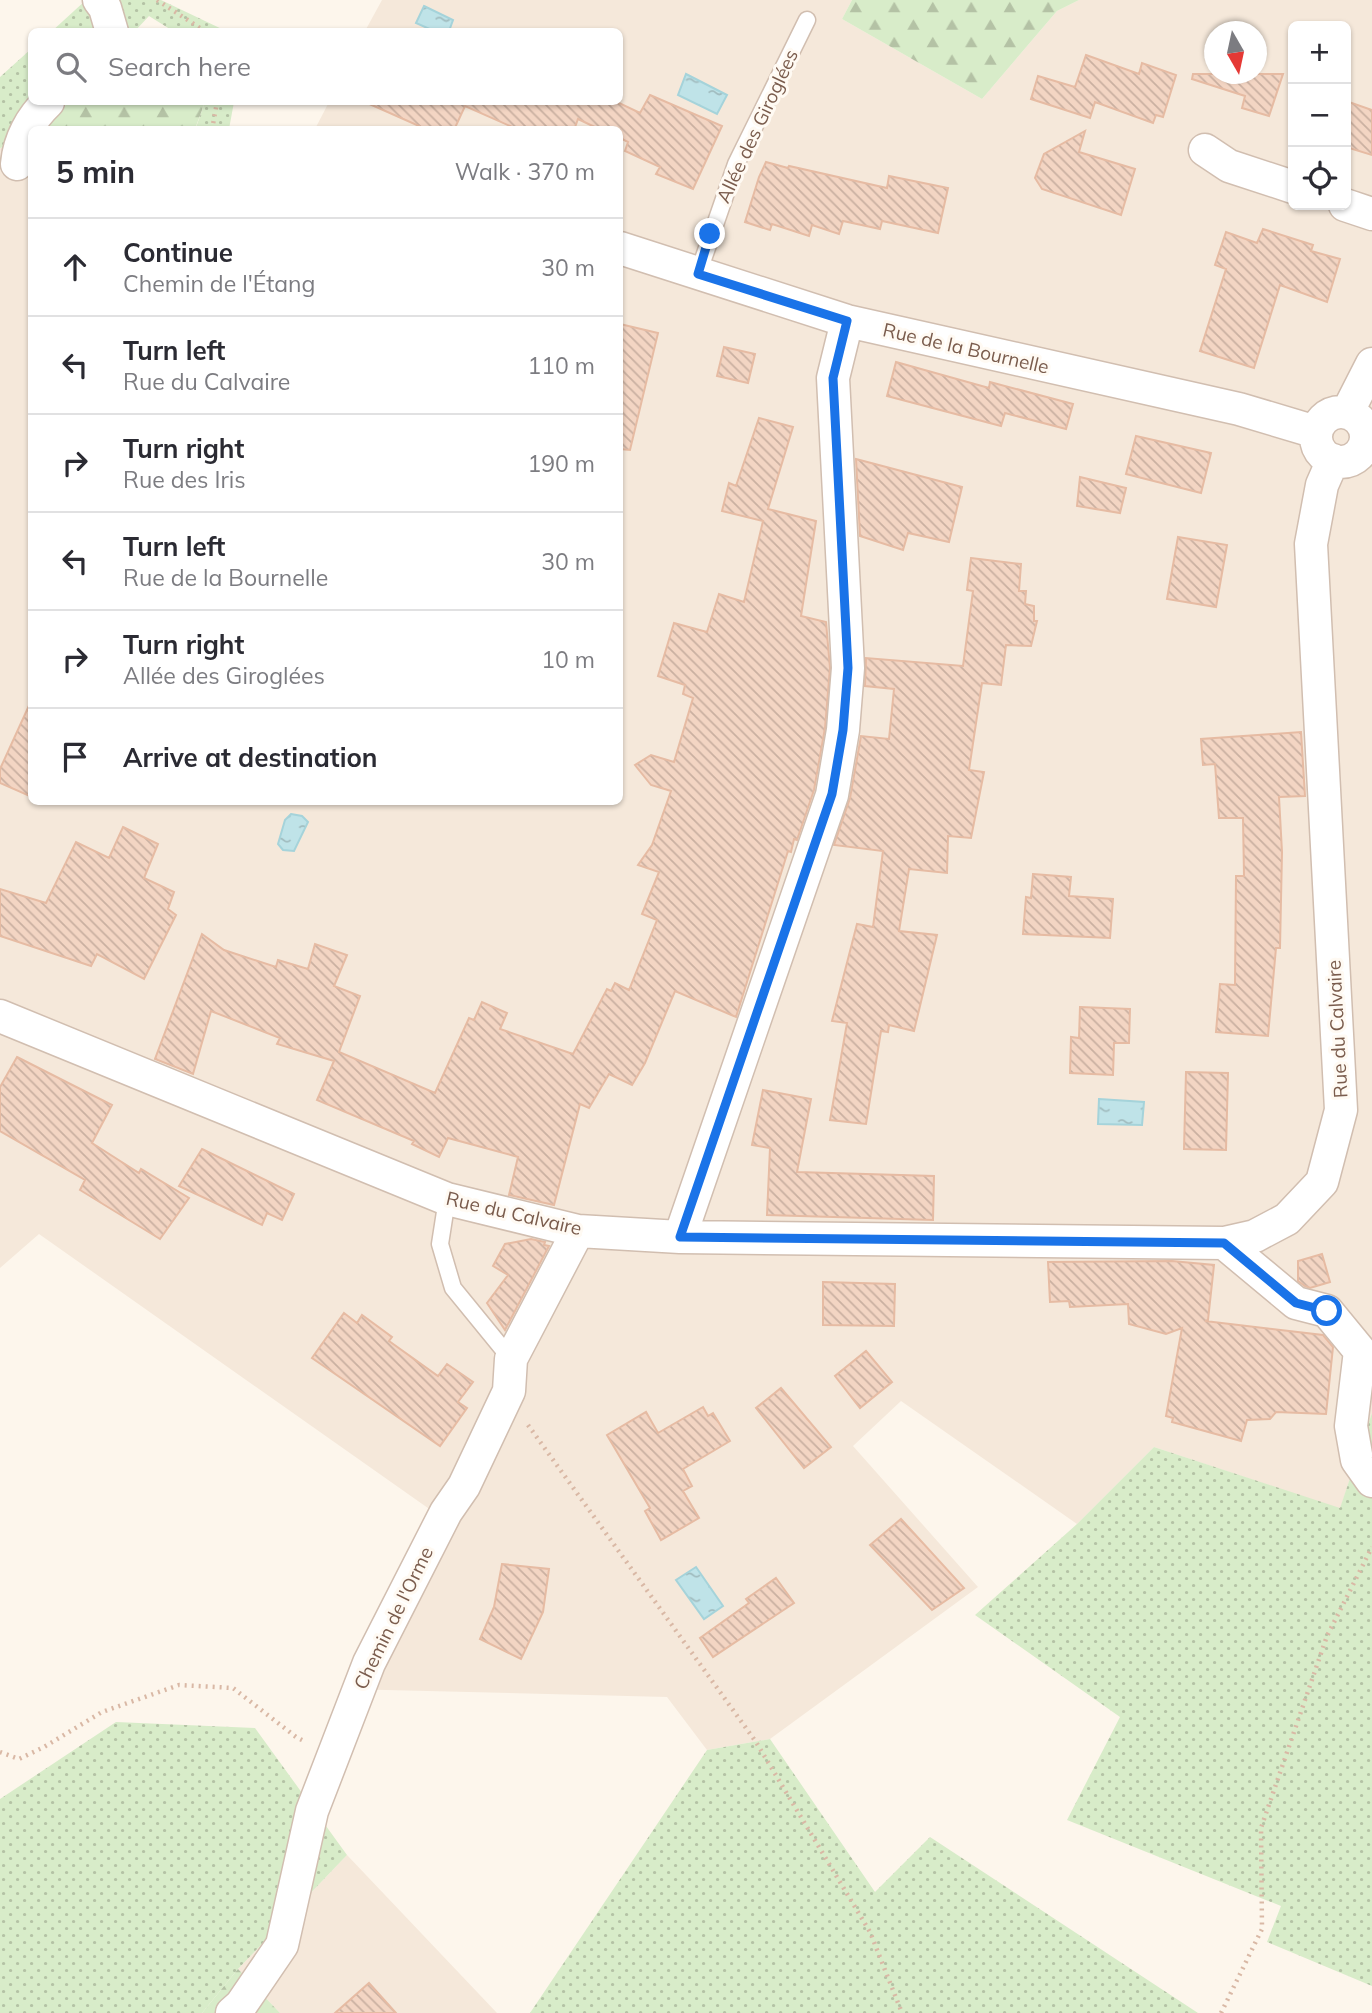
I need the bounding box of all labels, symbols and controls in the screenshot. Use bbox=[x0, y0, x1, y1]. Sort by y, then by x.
north arrow bbox=[1204, 21, 1267, 84]
map controls bbox=[1288, 21, 1351, 210]
button: + bbox=[1288, 21, 1351, 84]
search box bbox=[28, 28, 623, 105]
street label: Allée des Giroglées bbox=[711, 45, 803, 207]
icon: search bbox=[52, 48, 90, 86]
text: Search here bbox=[108, 50, 251, 83]
button: − bbox=[1288, 84, 1351, 147]
button: locate bbox=[1288, 147, 1351, 210]
text: 5 min bbox=[56, 153, 135, 191]
text: Walk · 370 m bbox=[455, 157, 595, 186]
route end bbox=[694, 218, 725, 249]
text: Continue bbox=[123, 236, 233, 269]
icon: ahead bbox=[56, 248, 94, 286]
text: 30 m bbox=[541, 253, 595, 282]
text: Chemin de l'Étang bbox=[123, 269, 315, 298]
street label: Rue de la Bournelle bbox=[881, 317, 1051, 379]
text: Turn left bbox=[123, 334, 225, 367]
icon: left bbox=[56, 346, 94, 384]
text: 110 m bbox=[527, 351, 595, 380]
text: Rue du Calvaire bbox=[123, 367, 290, 396]
text: Turn right bbox=[123, 432, 244, 465]
icon: right bbox=[56, 444, 94, 482]
text: 190 m bbox=[527, 449, 595, 478]
text: Rue des Iris bbox=[123, 465, 246, 494]
text: Turn left bbox=[123, 530, 225, 563]
icon: left bbox=[56, 542, 94, 580]
text: 30 m bbox=[541, 547, 595, 576]
text: Rue de la Bournelle bbox=[123, 563, 328, 592]
text: Turn right bbox=[123, 628, 244, 661]
icon: right bbox=[56, 640, 94, 678]
text: 10 m bbox=[541, 645, 595, 674]
text: Allée des Giroglées bbox=[123, 661, 325, 690]
icon: arrive bbox=[56, 738, 94, 776]
text: Arrive at destination bbox=[123, 741, 378, 774]
street label: Rue du Calvaire bbox=[1321, 959, 1353, 1099]
street label: Rue du Calvaire bbox=[444, 1186, 584, 1240]
route start bbox=[1311, 1295, 1342, 1326]
street label: Chemin de l'Orme bbox=[348, 1543, 438, 1693]

